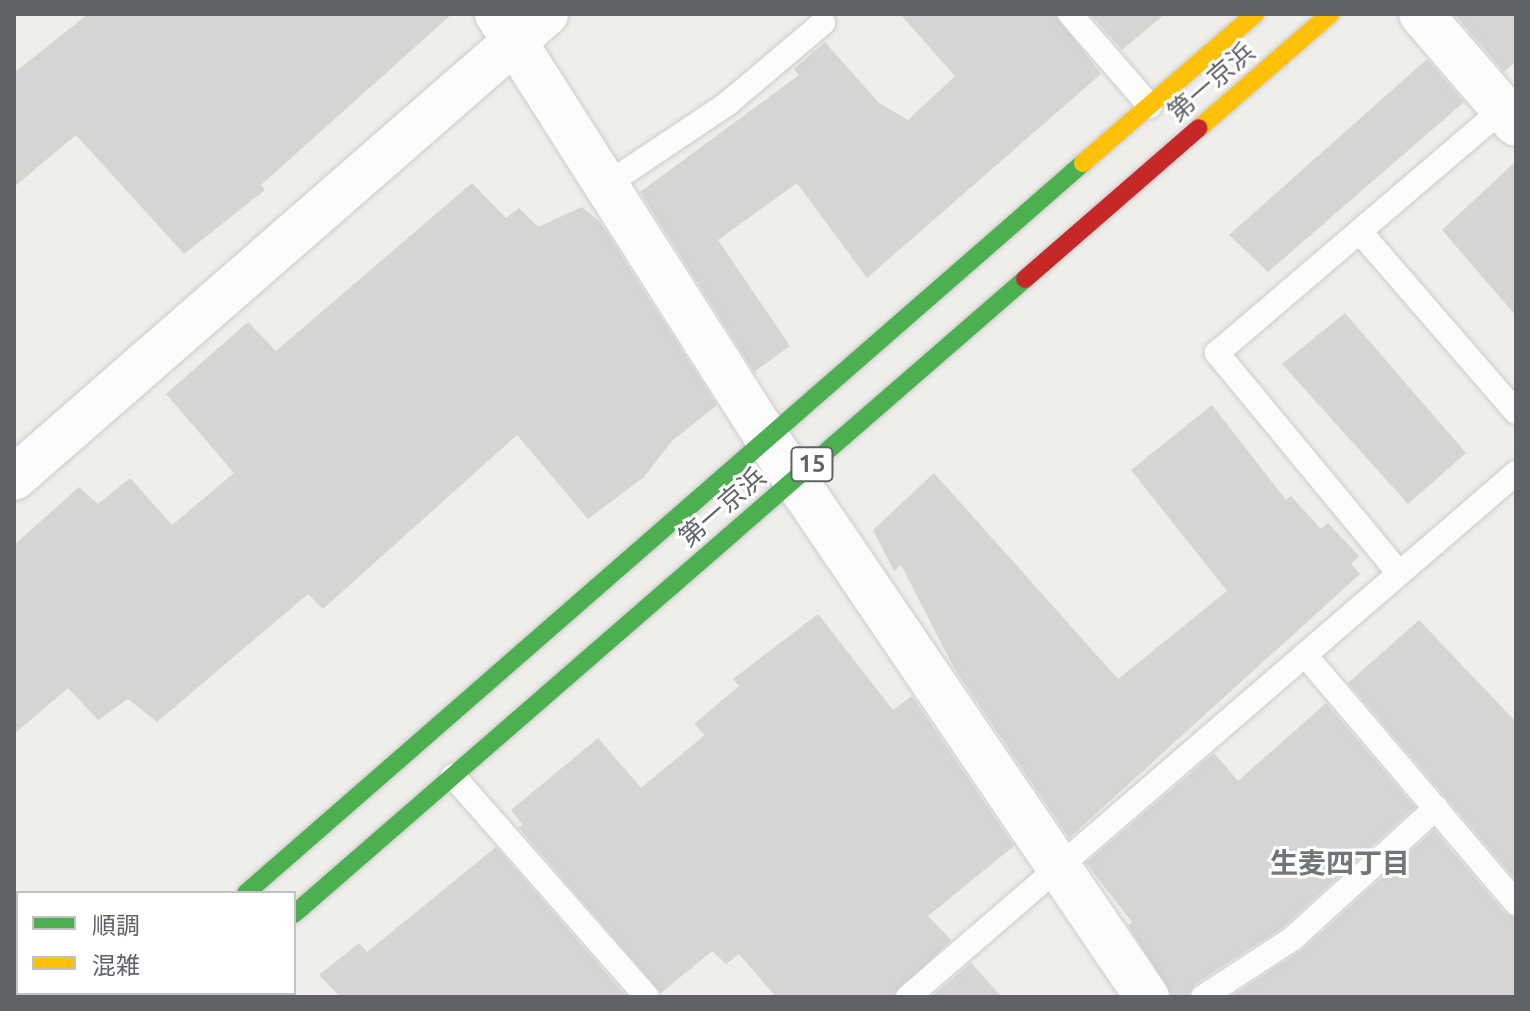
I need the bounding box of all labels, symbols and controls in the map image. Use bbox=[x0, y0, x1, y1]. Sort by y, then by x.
street label: 第一京浜 bbox=[1162, 36, 1260, 128]
road number: 15 bbox=[790, 444, 834, 484]
street label: 第一京浜 bbox=[673, 461, 771, 553]
district label: 生麦四丁目 bbox=[1270, 846, 1410, 880]
legend bbox=[16, 891, 296, 995]
text: 順調 bbox=[92, 912, 140, 939]
text: 混雑 bbox=[92, 952, 140, 979]

